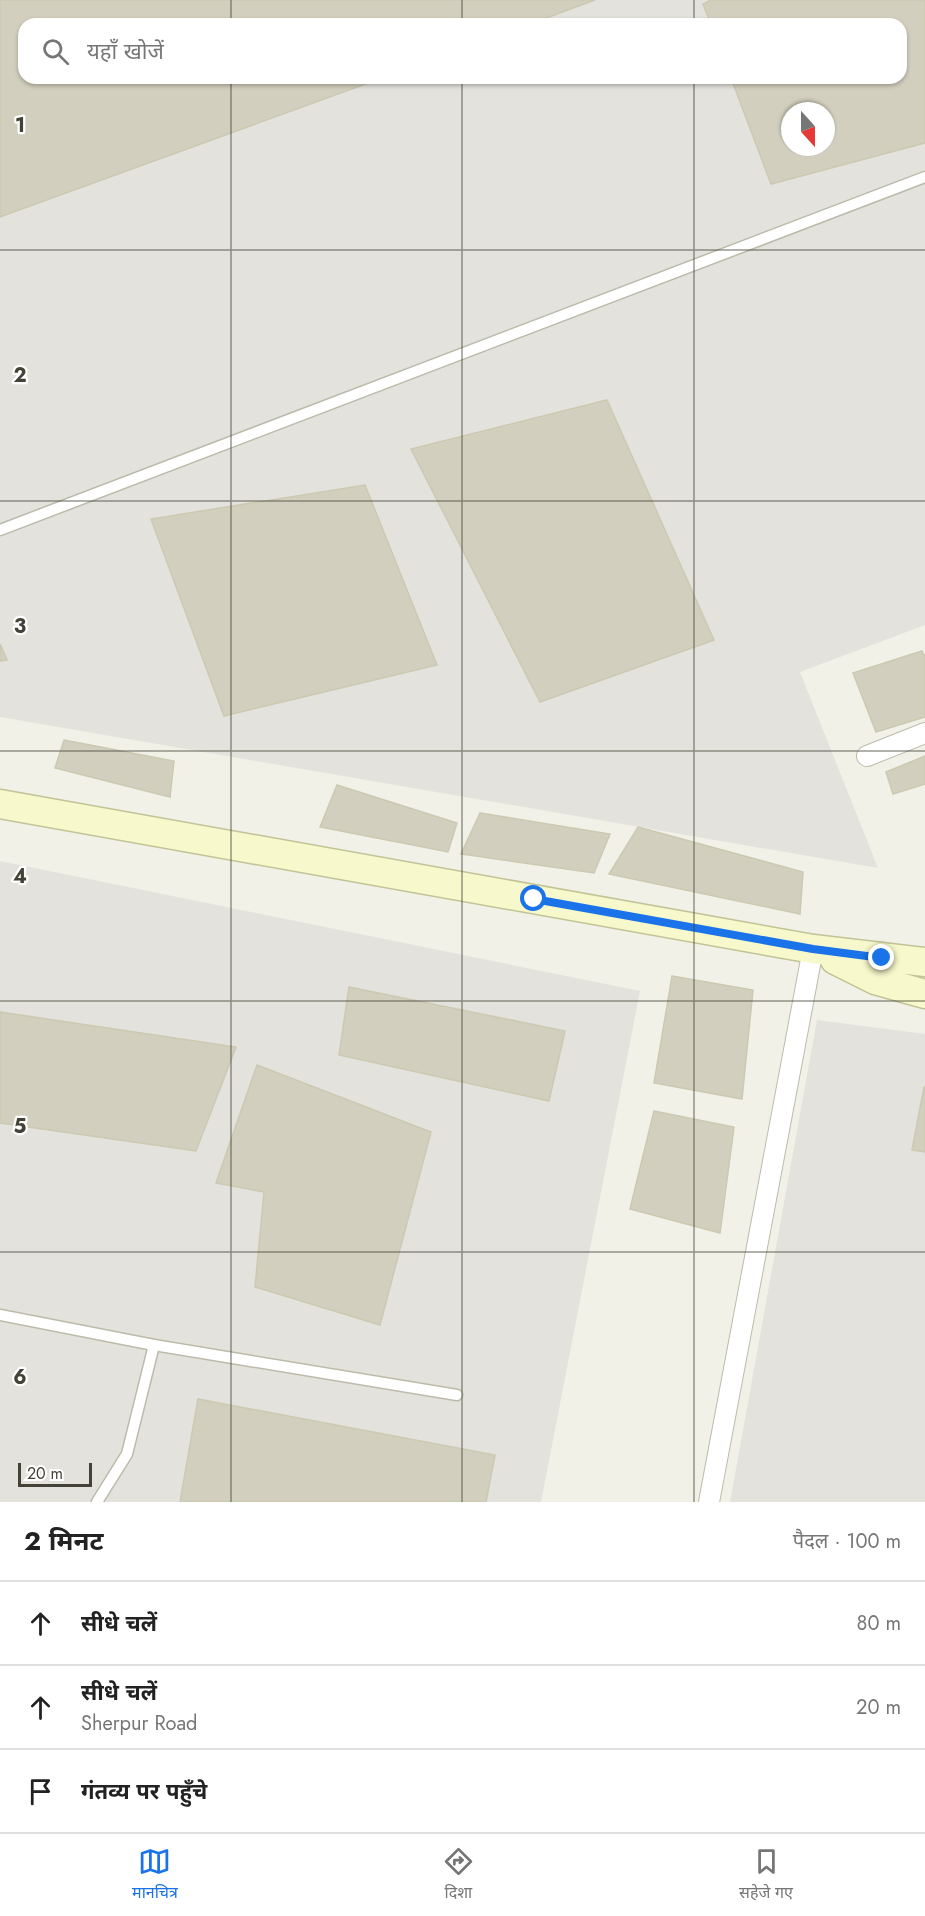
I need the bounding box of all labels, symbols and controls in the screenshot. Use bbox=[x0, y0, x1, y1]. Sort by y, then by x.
search box bbox=[18, 18, 907, 84]
icon: search bbox=[39, 35, 72, 68]
text: यहाँ खोजें bbox=[87, 35, 164, 67]
north arrow bbox=[781, 102, 835, 156]
text: 1 bbox=[15, 111, 25, 140]
text: 2 bbox=[13, 361, 27, 390]
text: 3 bbox=[14, 612, 26, 641]
text: 4 bbox=[13, 862, 27, 891]
route start bbox=[520, 885, 546, 911]
route end bbox=[868, 944, 894, 970]
text: 5 bbox=[14, 1112, 27, 1141]
text: 6 bbox=[13, 1363, 27, 1392]
scale bar bbox=[18, 1460, 92, 1488]
text: 20 m bbox=[27, 1462, 63, 1485]
text: 2 मिनट bbox=[24, 1522, 103, 1560]
text: पैदल · 100 m bbox=[793, 1527, 901, 1556]
icon: ahead bbox=[24, 1607, 57, 1640]
text: सीधे चलें bbox=[81, 1607, 157, 1639]
text: 80 m bbox=[856, 1609, 901, 1638]
text: सीधे चलें bbox=[81, 1676, 157, 1708]
icon: ahead bbox=[24, 1691, 57, 1724]
text: 20 m bbox=[856, 1693, 901, 1722]
text: Sherpur Road bbox=[81, 1709, 198, 1738]
icon: arrive bbox=[24, 1775, 57, 1808]
text: गंतव्य पर पहुँचे bbox=[81, 1775, 207, 1807]
tab: मानचित्र bbox=[132, 1845, 178, 1905]
tab: दिशा bbox=[442, 1845, 475, 1905]
tab: सहेजे गए bbox=[739, 1845, 793, 1905]

